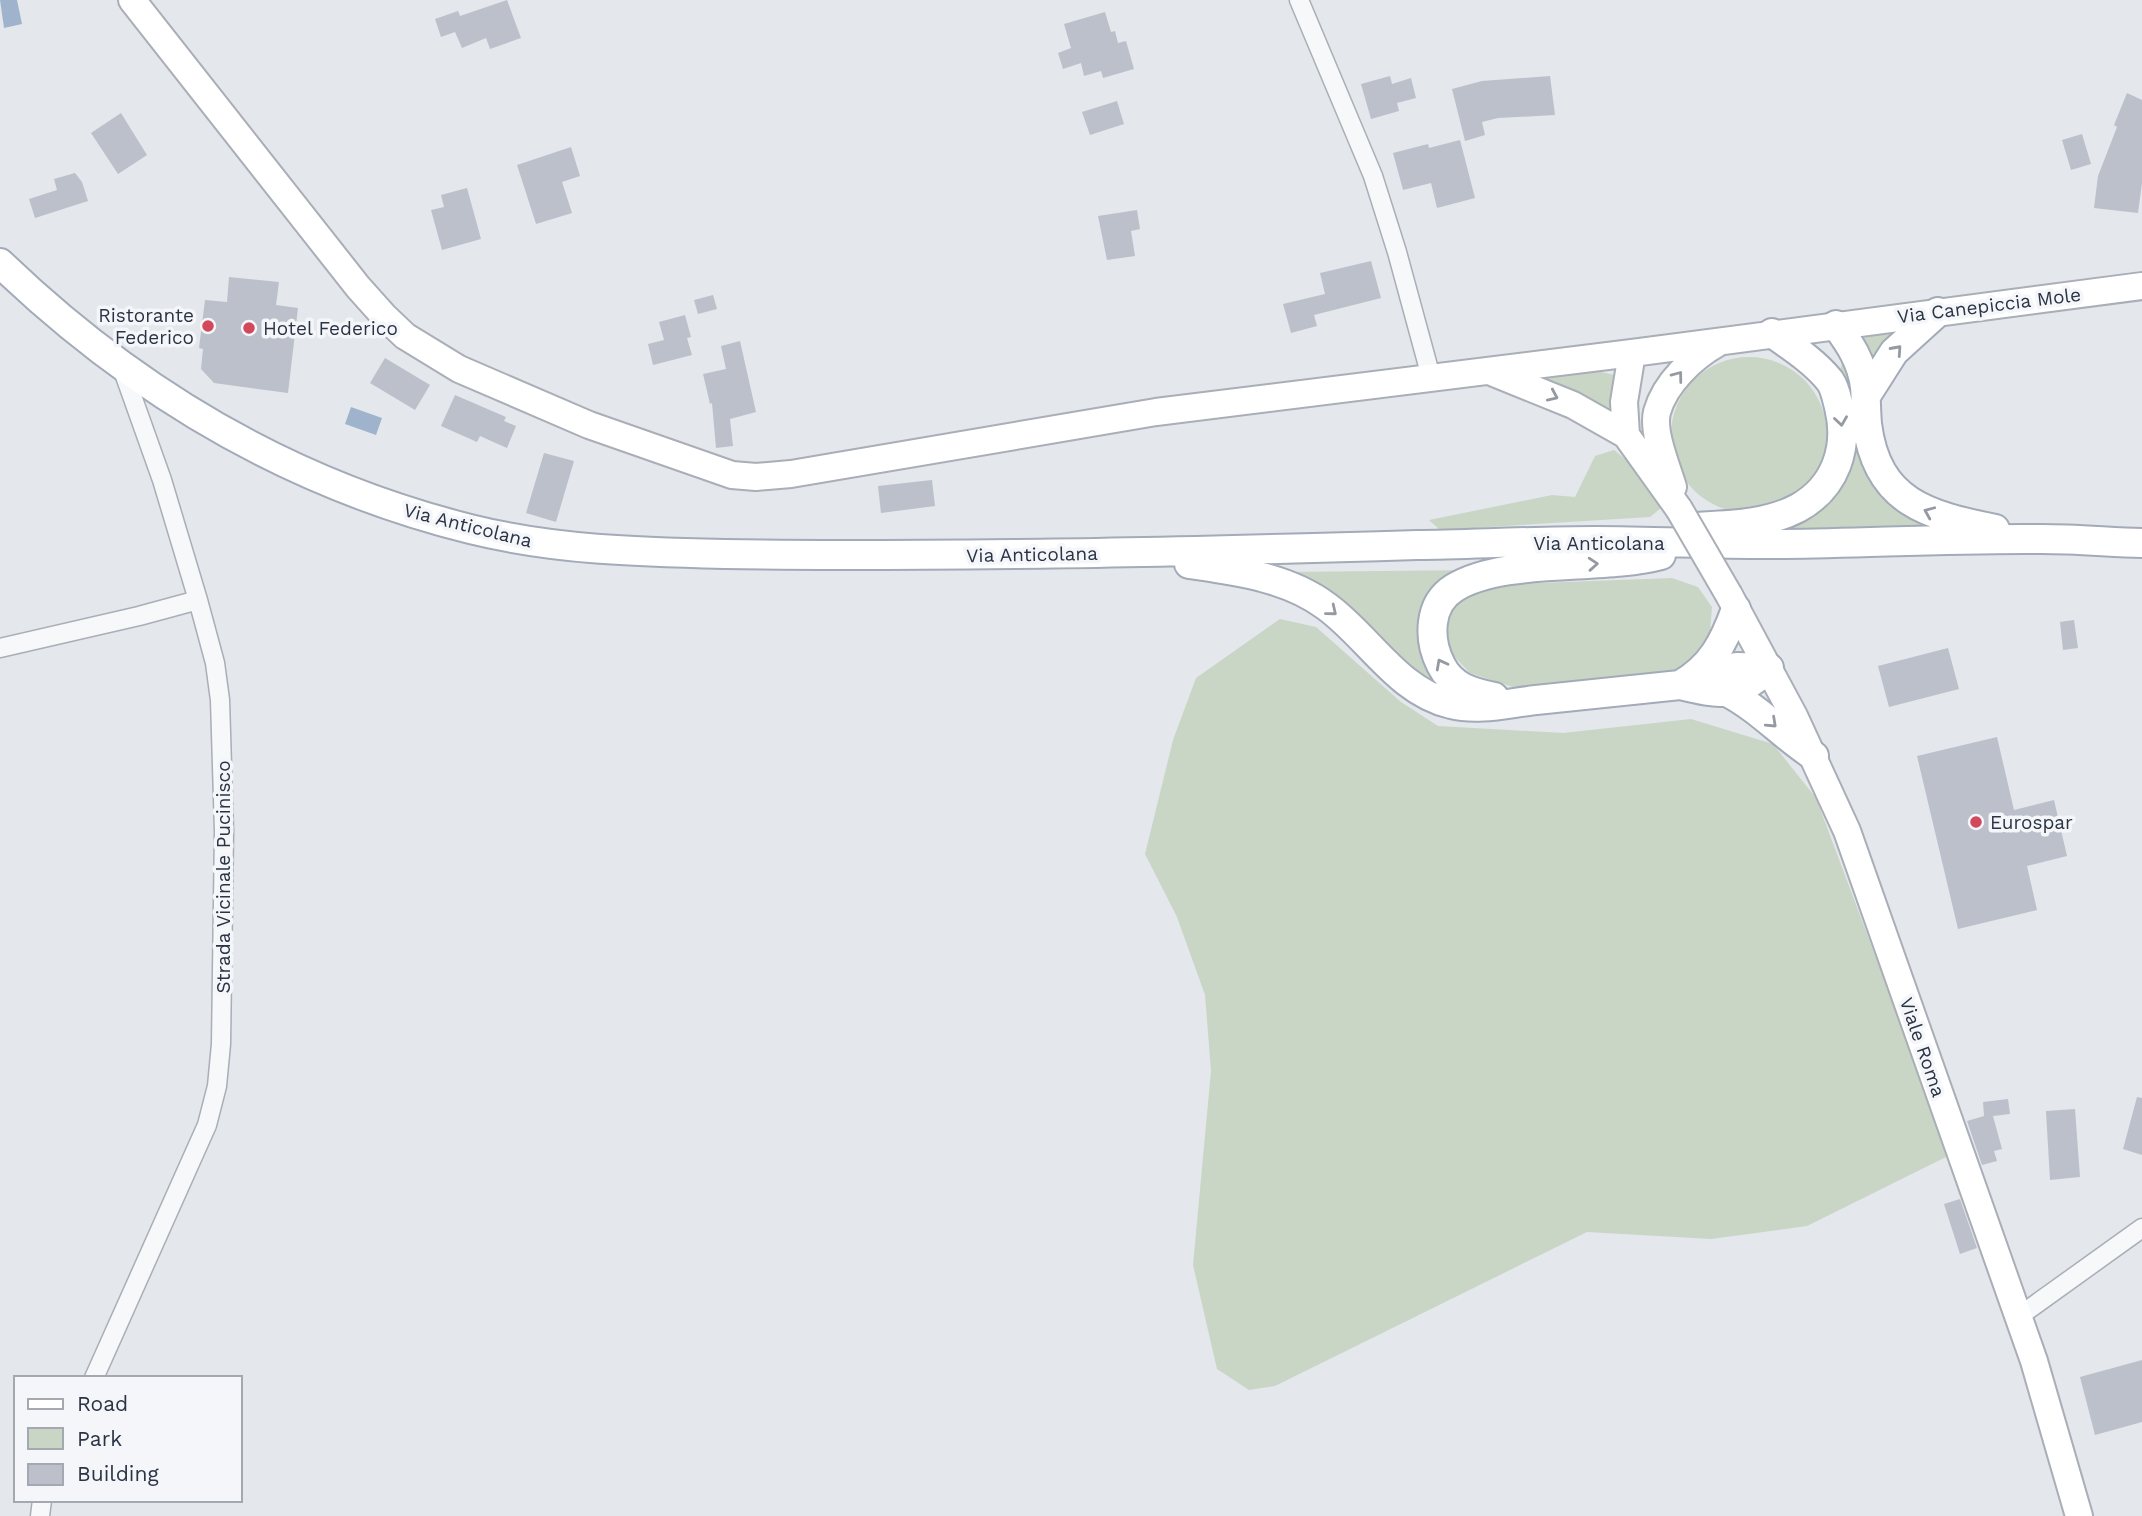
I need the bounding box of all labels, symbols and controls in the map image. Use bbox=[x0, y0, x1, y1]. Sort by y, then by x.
street label: Via Canepiccia Mole bbox=[1896, 283, 2082, 328]
place label: Ristorante Federico bbox=[98, 304, 194, 349]
place label: Hotel Federico bbox=[263, 317, 398, 340]
marker: Ristorante Federico bbox=[200, 318, 216, 334]
marker: Hotel Federico bbox=[241, 320, 257, 336]
one-way arrow bbox=[1889, 345, 1901, 358]
one-way arrow bbox=[1670, 371, 1683, 384]
one-way arrow bbox=[1545, 388, 1558, 402]
one-way arrow bbox=[1833, 415, 1848, 427]
street label: Via Anticolana bbox=[401, 498, 535, 553]
one-way arrow bbox=[1923, 506, 1935, 520]
street label: Via Anticolana bbox=[1533, 532, 1665, 555]
street label: Via Anticolana bbox=[966, 542, 1098, 567]
one-way arrow bbox=[1588, 557, 1599, 572]
one-way arrow bbox=[1324, 602, 1336, 615]
one-way arrow bbox=[1436, 659, 1449, 671]
one-way arrow bbox=[1763, 714, 1776, 727]
street label: Strada Vicinale Pucinisco bbox=[212, 760, 235, 994]
place label: Eurospar bbox=[1990, 811, 2073, 834]
marker: Eurospar bbox=[1968, 814, 1984, 830]
street label: Viale Roma bbox=[1895, 994, 1950, 1100]
legend bbox=[14, 1376, 242, 1502]
text: Road bbox=[77, 1391, 128, 1416]
text: Park bbox=[77, 1426, 122, 1451]
text: Building bbox=[77, 1461, 159, 1486]

